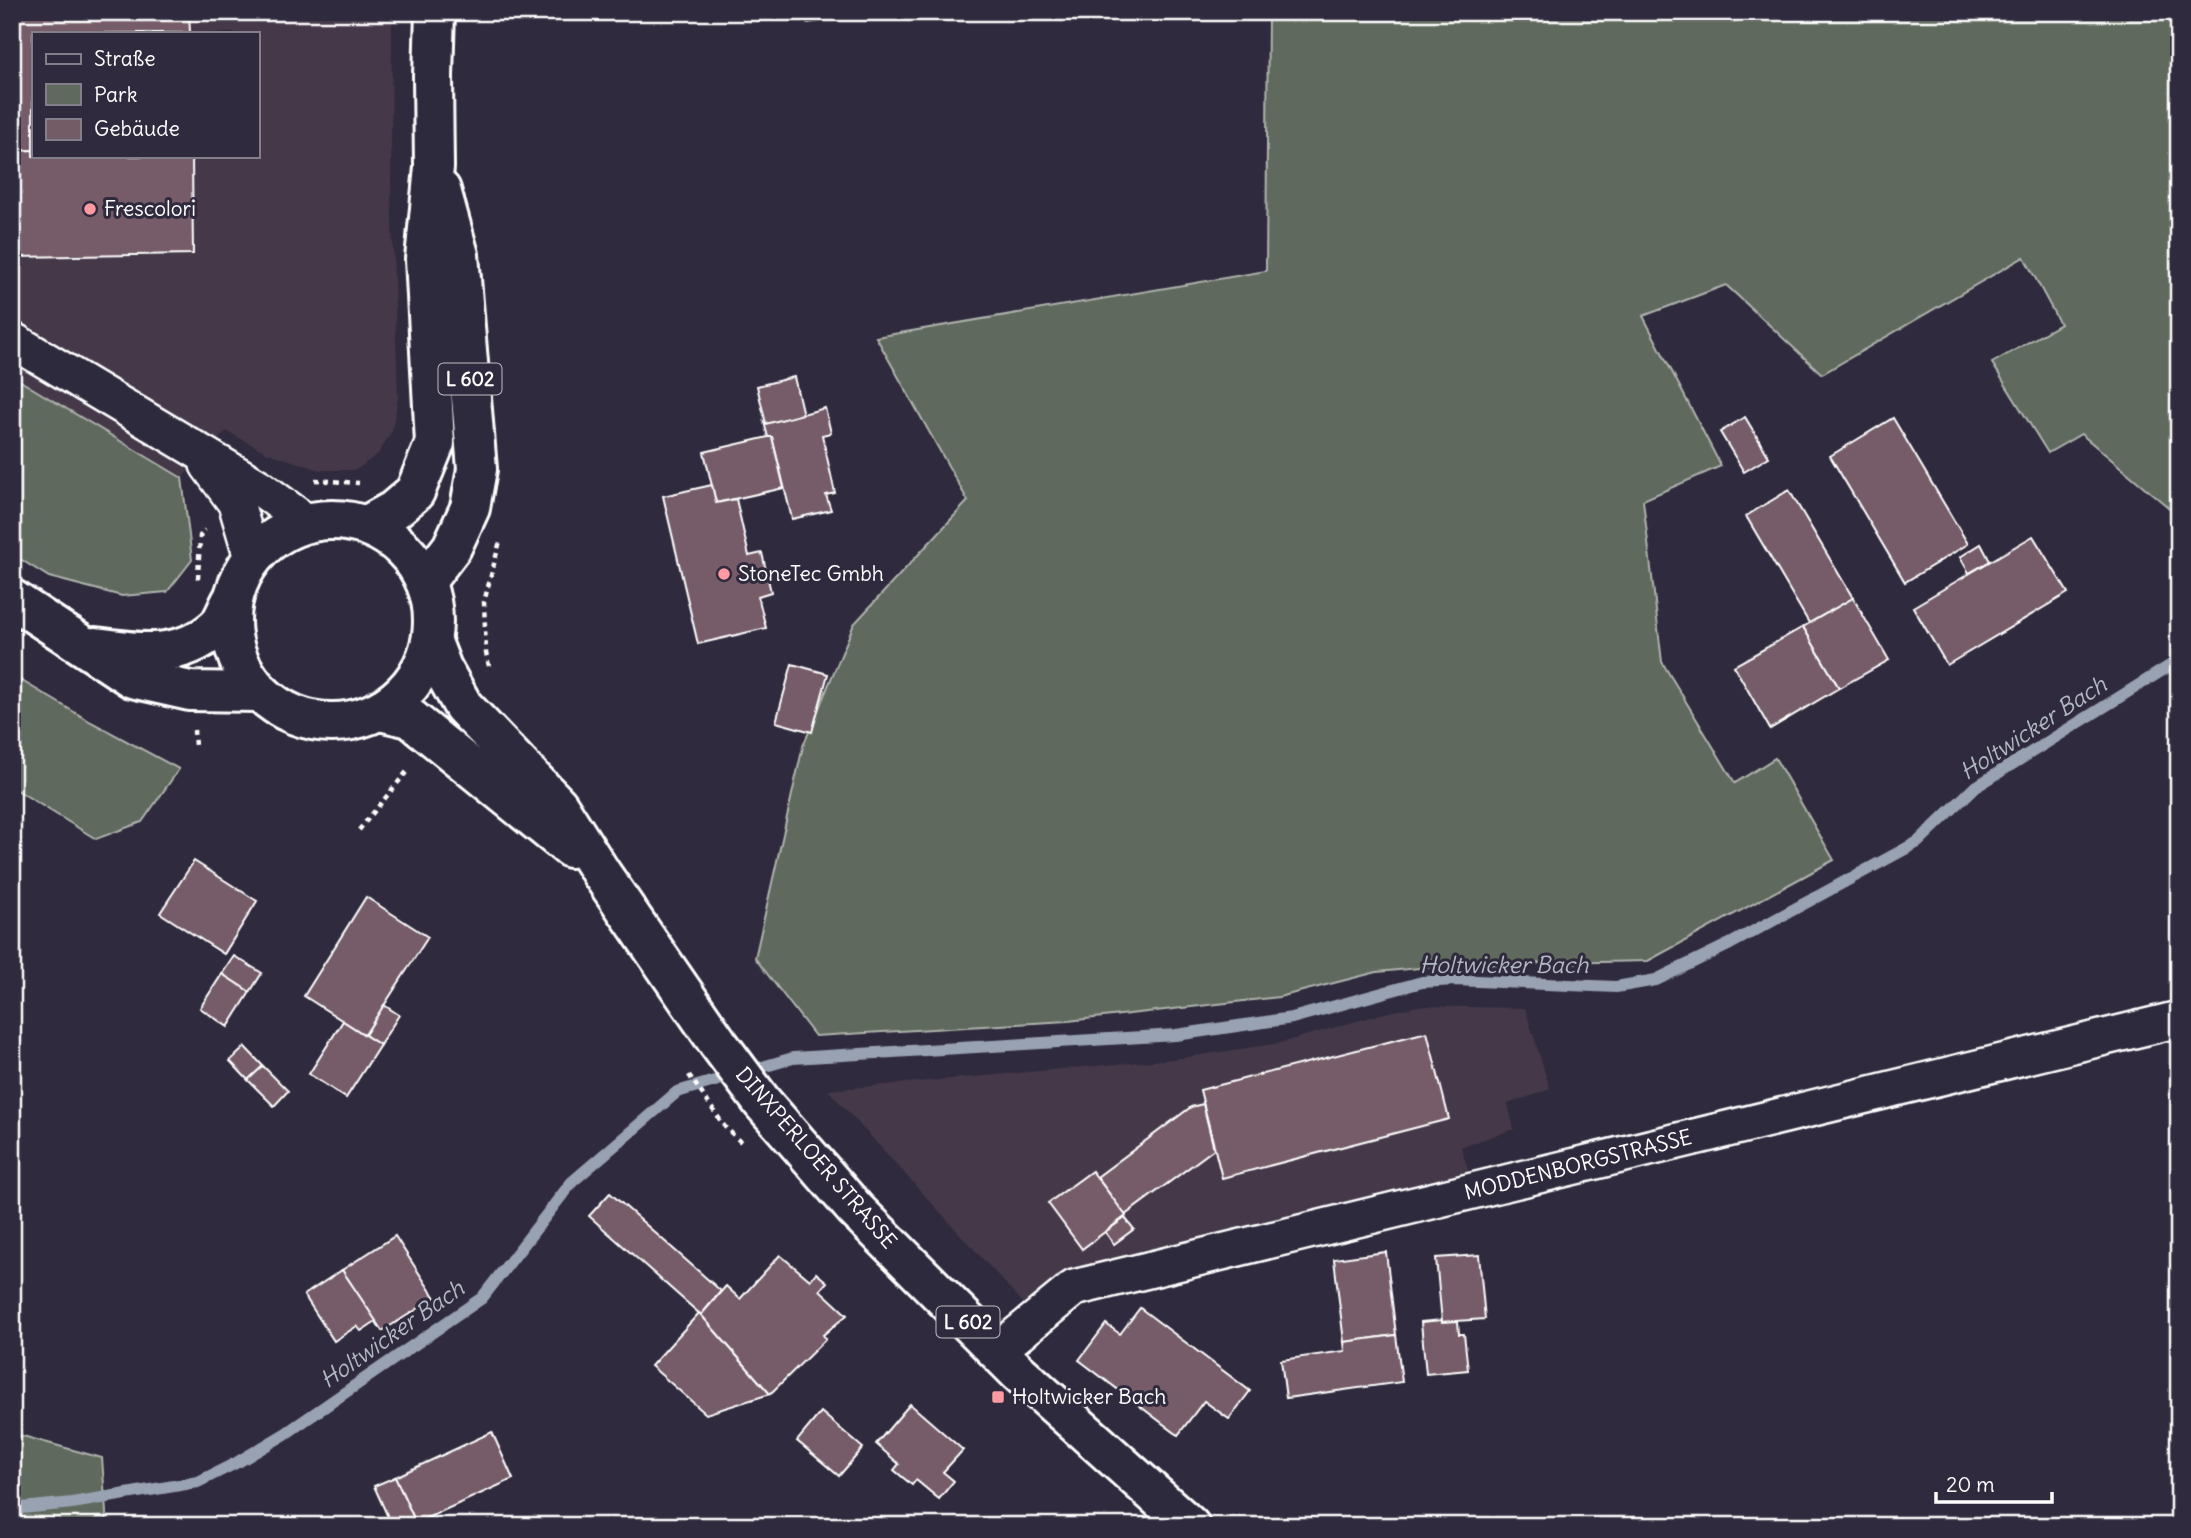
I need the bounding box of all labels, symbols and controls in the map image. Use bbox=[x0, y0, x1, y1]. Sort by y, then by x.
legend bbox=[32, 32, 259, 158]
text: Straße bbox=[94, 45, 155, 72]
text: Park bbox=[94, 81, 137, 108]
text: Gebäude bbox=[94, 115, 180, 142]
place label: Frescolori bbox=[104, 195, 196, 222]
marker: Frescolori bbox=[82, 201, 98, 217]
road number: L 602 bbox=[438, 364, 502, 394]
place label: StoneTec Gmbh bbox=[738, 560, 884, 587]
marker: StoneTec Gmbh bbox=[716, 566, 732, 582]
water label: Holtwicker Bach bbox=[1954, 669, 2112, 786]
water label: Holtwicker Bach bbox=[1419, 950, 1589, 979]
street label: DINXPERLOER STRASSE bbox=[730, 1061, 903, 1254]
street label: MODDENBORGSTRASSE bbox=[1461, 1123, 1694, 1206]
water label: Holtwicker Bach bbox=[314, 1273, 470, 1394]
road number: L 602 bbox=[936, 1306, 1000, 1338]
place label: Holtwicker Bach bbox=[1012, 1383, 1166, 1410]
marker: Holtwicker Bach bbox=[990, 1389, 1006, 1405]
scale bar bbox=[1936, 1461, 2051, 1505]
text: 20 m bbox=[1946, 1471, 1995, 1498]

